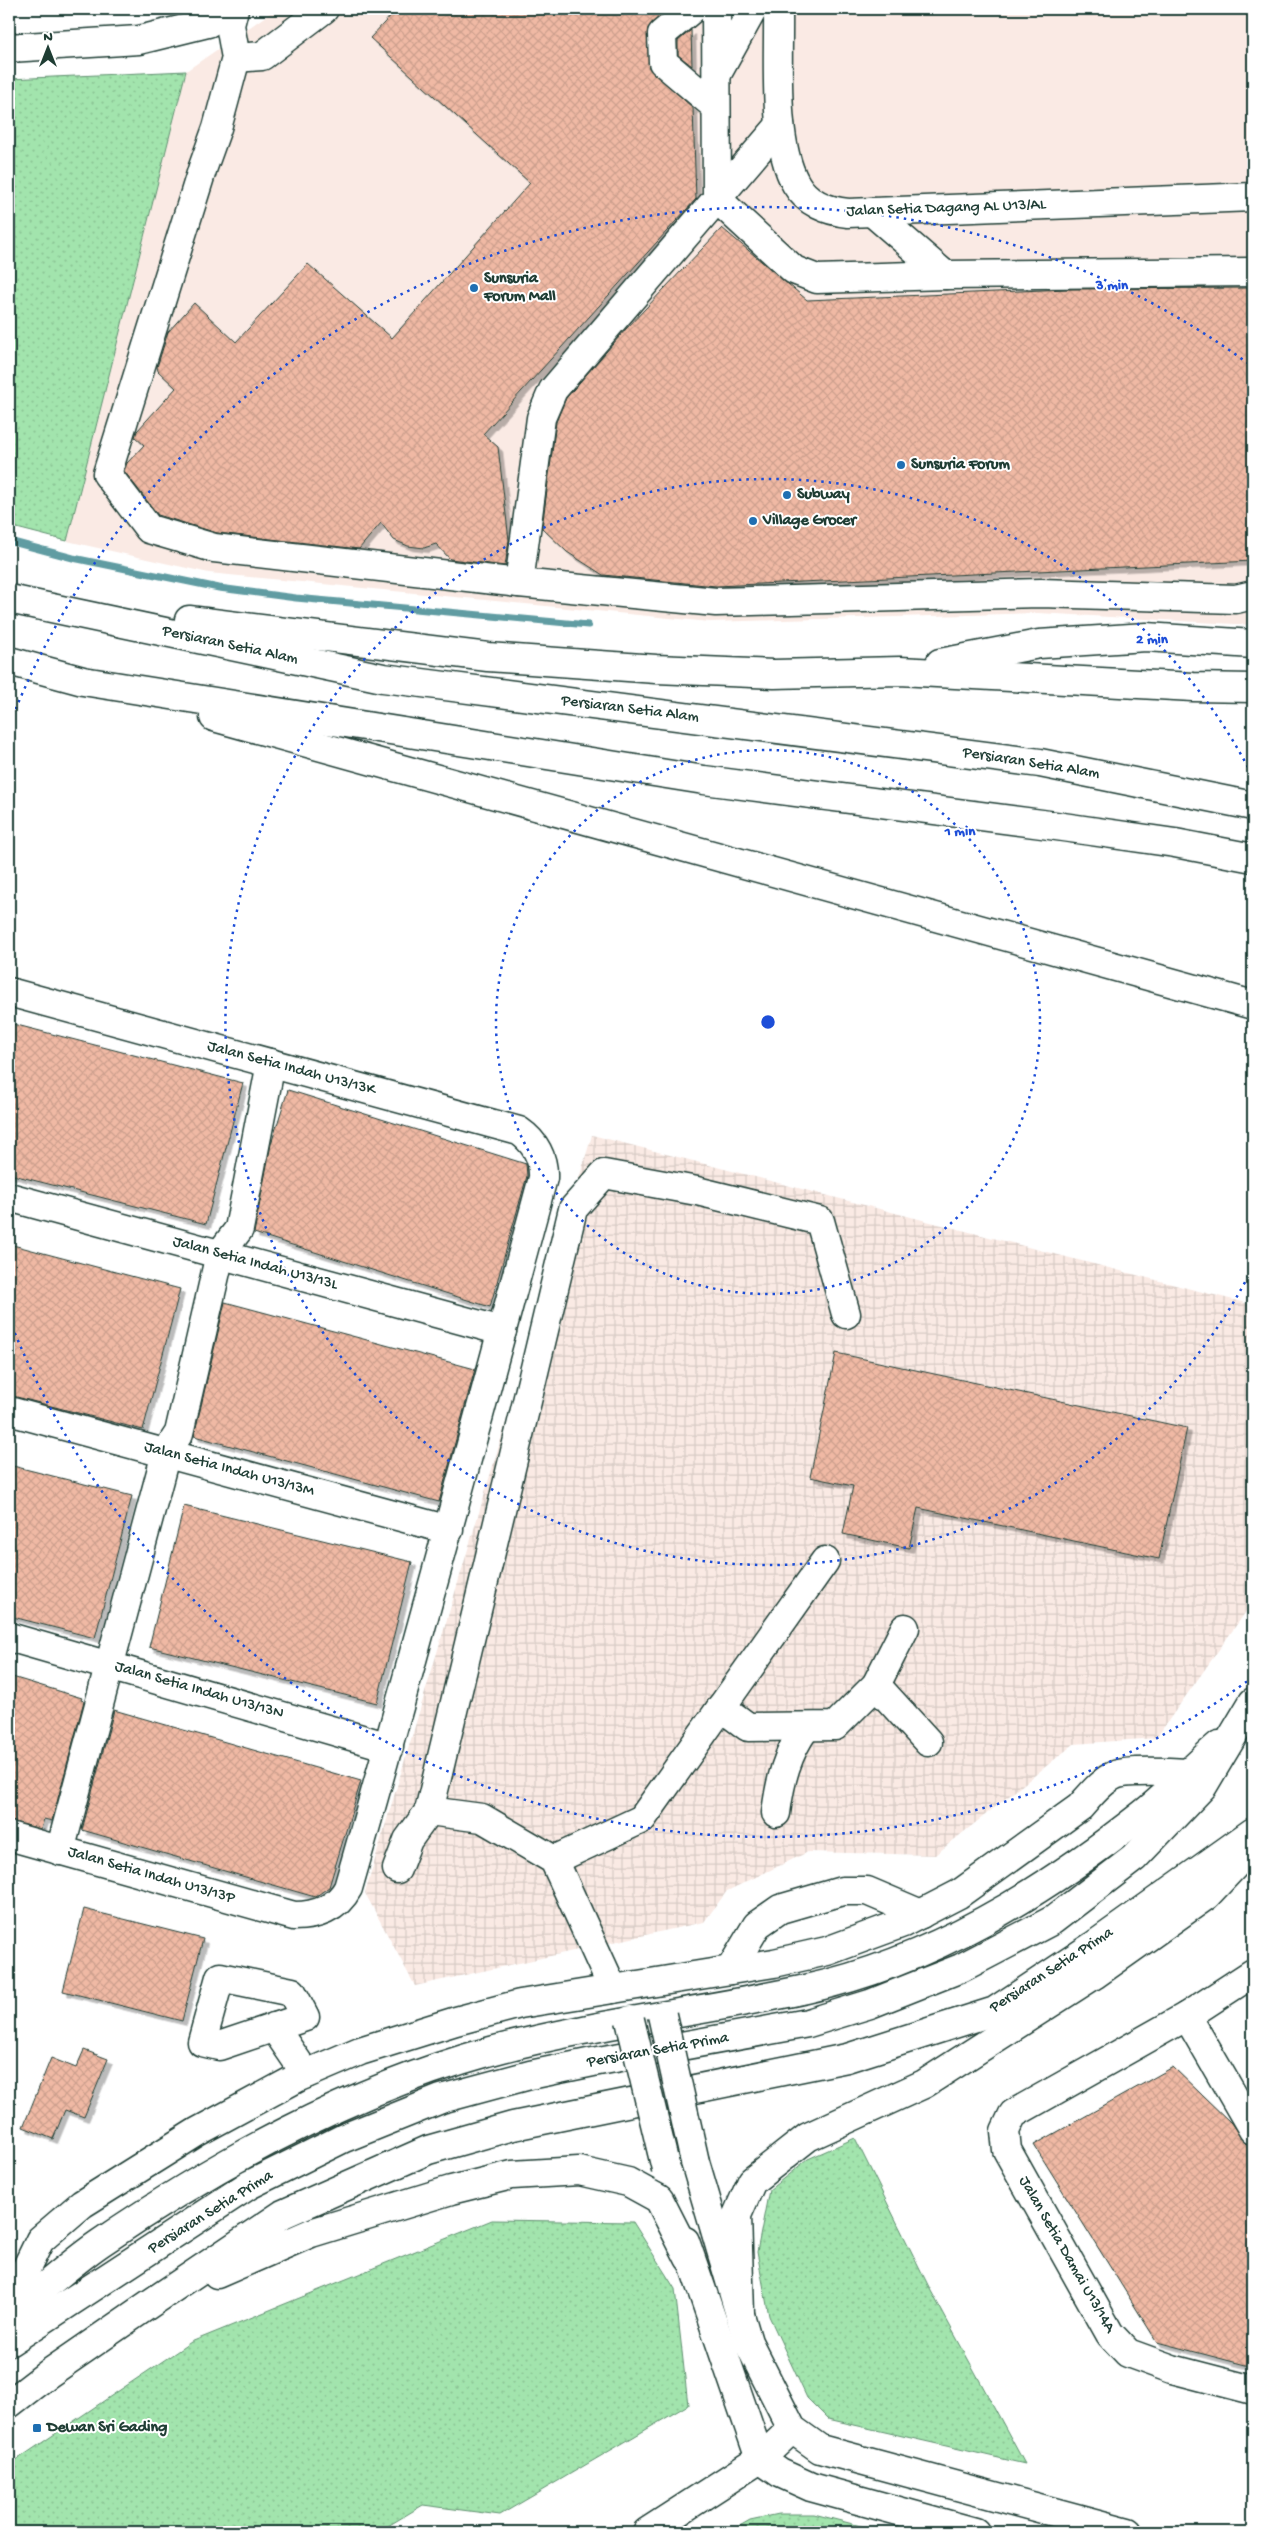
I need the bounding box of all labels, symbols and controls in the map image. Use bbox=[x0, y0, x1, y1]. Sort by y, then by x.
north arrow bbox=[22, 22, 72, 72]
text: N bbox=[43, 29, 53, 46]
street label: Jalan Setia Dagang AL U13/AL bbox=[846, 196, 1047, 222]
place label: Sunsuria Forum Mall bbox=[483, 270, 556, 307]
text: 3 min bbox=[1095, 277, 1129, 295]
marker: Sunsuria Forum Mall bbox=[468, 282, 480, 294]
place label: Sunsuria Forum bbox=[911, 456, 1010, 475]
marker: Sunsuria Forum bbox=[895, 459, 907, 471]
place label: Subway bbox=[797, 486, 850, 505]
marker: Subway bbox=[781, 489, 793, 501]
place label: Village Grocer bbox=[762, 512, 858, 531]
marker: Village Grocer bbox=[747, 515, 759, 527]
street label: Persiaran Setia Alam bbox=[159, 622, 300, 670]
text: 2 min bbox=[1136, 631, 1169, 649]
street label: Persiaran Setia Alam bbox=[559, 692, 701, 728]
street label: Persiaran Setia Alam bbox=[960, 744, 1102, 784]
text: 1 min bbox=[944, 823, 976, 841]
centre of rings bbox=[759, 1013, 777, 1031]
street label: Jalan Setia Indah U13/13K bbox=[205, 1037, 379, 1101]
street label: Jalan Setia Indah U13/13L bbox=[170, 1233, 341, 1295]
street label: Jalan Setia Indah U13/13M bbox=[142, 1438, 317, 1502]
street label: Jalan Setia Indah U13/13N bbox=[112, 1658, 286, 1724]
street label: Jalan Setia Indah U13/13P bbox=[65, 1843, 237, 1909]
street label: Persiaran Setia Prima bbox=[986, 1923, 1118, 2019]
street label: Persiaran Setia Prima bbox=[585, 2029, 731, 2073]
street label: Persiaran Setia Prima bbox=[144, 2166, 278, 2260]
street label: Jalan Setia Damai U13/14A bbox=[1013, 2173, 1119, 2338]
place label: Dewan Sri Gading bbox=[45, 2419, 167, 2438]
marker: Dewan Sri Gading bbox=[31, 2422, 43, 2434]

